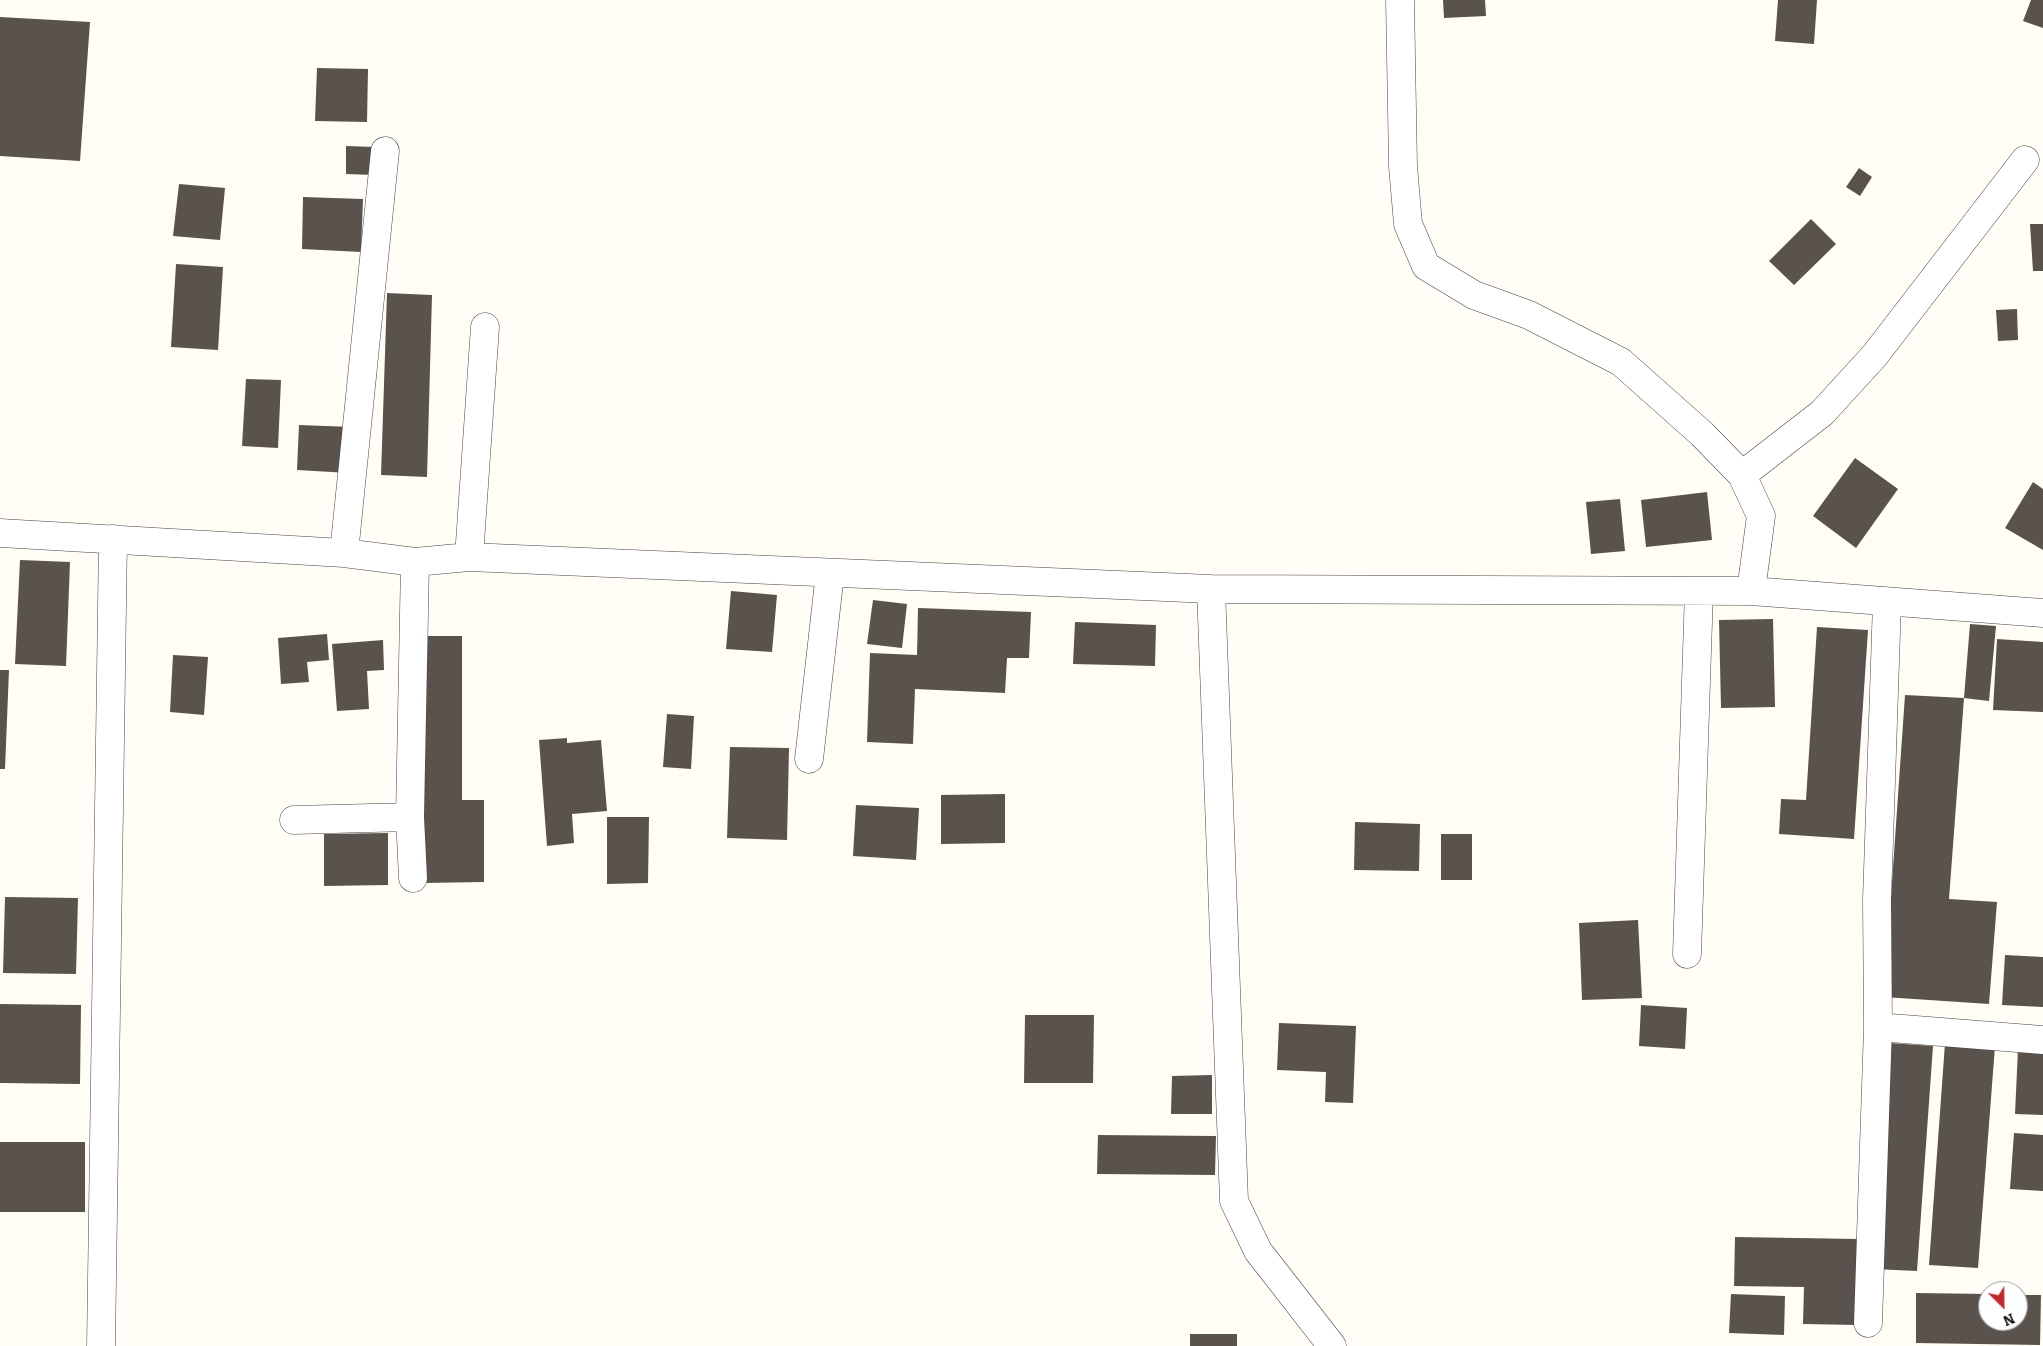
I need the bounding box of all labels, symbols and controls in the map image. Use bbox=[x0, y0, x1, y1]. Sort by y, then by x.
north arrow bbox=[1978, 1281, 2028, 1331]
text: N bbox=[2000, 1309, 2017, 1329]

